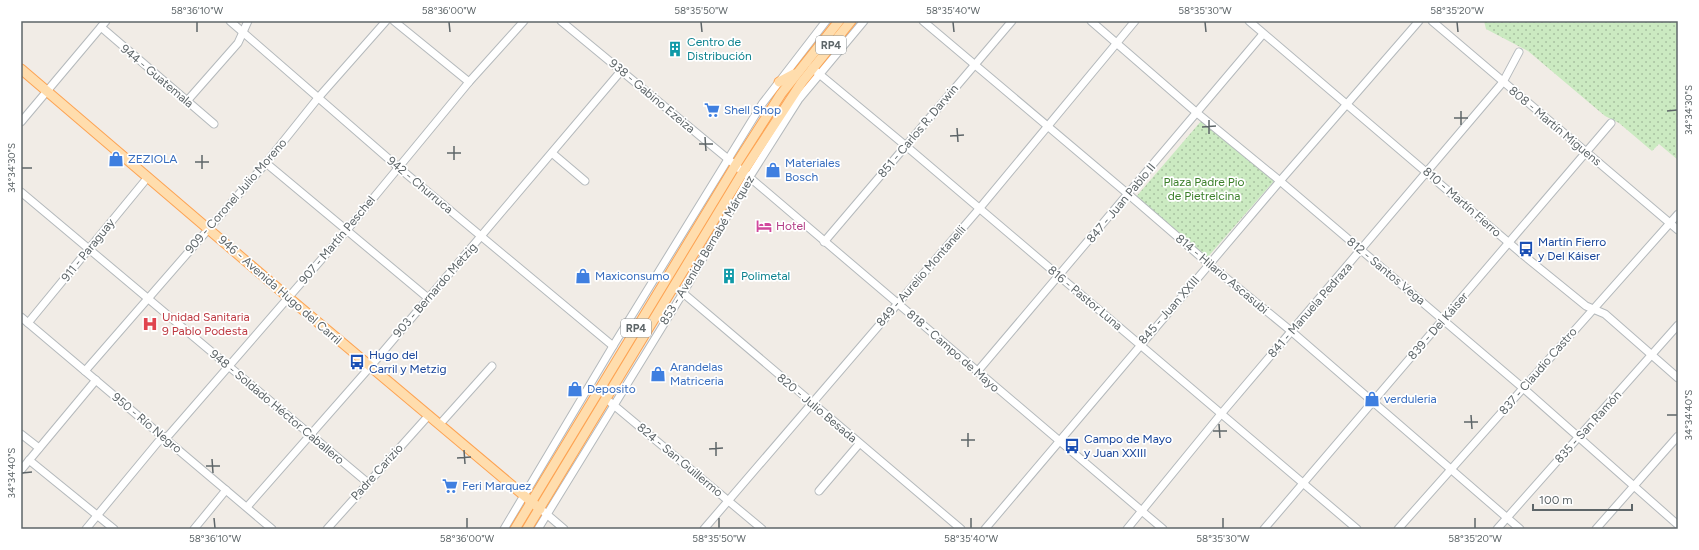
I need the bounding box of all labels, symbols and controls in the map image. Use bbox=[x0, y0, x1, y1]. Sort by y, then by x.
text: 58°36'10"W bbox=[171, 4, 223, 17]
text: 58°36'00"W bbox=[422, 4, 477, 17]
text: 58°35'50"W bbox=[674, 4, 728, 17]
text: 58°35'40"W bbox=[926, 4, 980, 17]
text: 58°35'30"W bbox=[1178, 4, 1232, 17]
text: 58°35'20"W bbox=[1430, 4, 1484, 17]
place label: Centro de Distribución bbox=[687, 35, 752, 63]
road number: RP4 bbox=[816, 36, 846, 54]
building icon: Centro de Distribución bbox=[666, 40, 684, 58]
street label: 944 - Guatemala bbox=[118, 41, 196, 111]
street label: 938 - Gabino Ezeiza bbox=[606, 56, 698, 136]
street label: 851 - Carlos R. Darwin bbox=[875, 81, 961, 180]
street label: 808 - Martín Miguens bbox=[1506, 83, 1604, 169]
text: 34°34'30"S bbox=[1682, 85, 1695, 135]
supermarket icon: Shell Shop bbox=[703, 101, 721, 119]
place label: Shell Shop bbox=[724, 103, 781, 117]
street label: 909 - Coronel Julio Moreno bbox=[182, 136, 290, 256]
text: 34°34'30"S bbox=[5, 143, 18, 193]
shop icon: ZEZIOLA bbox=[107, 150, 125, 168]
place label: ZEZIOLA bbox=[128, 152, 177, 166]
street label: 942 - Churruca bbox=[384, 153, 456, 217]
place label: Materiales Bosch bbox=[785, 156, 840, 184]
street label: 847 - Juan Pablo II bbox=[1084, 160, 1158, 246]
shop icon: Materiales Bosch bbox=[764, 161, 782, 179]
street label: 810 - Martín Fierro bbox=[1420, 164, 1504, 240]
street label: 853 - Avenida Bernabé Márquez bbox=[657, 173, 757, 327]
park label: Plaza Padre Pio de Pietrelcina bbox=[1164, 175, 1244, 203]
street label: 907 - Martín Peschel bbox=[296, 193, 378, 287]
street label: 911 - Paraguay bbox=[58, 215, 118, 284]
hotel icon: Hotel bbox=[755, 217, 773, 235]
place label: Hotel bbox=[776, 219, 806, 233]
street label: 849 - Aurelio Montanelli bbox=[873, 223, 969, 329]
street label: 814 - Hilario Ascasubi bbox=[1173, 231, 1271, 317]
street label: 946 - Avenida Hugo del Carril bbox=[216, 233, 344, 347]
street label: 812 - Santos Vega bbox=[1344, 234, 1428, 308]
place label: Martín Fierro y Del Káiser bbox=[1538, 235, 1606, 263]
street label: 903 - Bernardo Metzig bbox=[390, 240, 480, 340]
bus stop icon: Martín Fierro y Del Káiser bbox=[1517, 240, 1535, 258]
street label: 841 - Manuela Pedraza bbox=[1265, 260, 1355, 360]
street label: 816 - Pastor Luna bbox=[1045, 263, 1125, 333]
shop icon: Maxiconsumo bbox=[574, 267, 592, 285]
building icon: Polimetal bbox=[720, 267, 738, 285]
place label: Maxiconsumo bbox=[595, 269, 669, 283]
place label: Polimetal bbox=[741, 269, 790, 283]
street label: 845 - Juan XXIII bbox=[1136, 273, 1202, 347]
street label: 839 - Del Káiser bbox=[1405, 290, 1471, 362]
street label: 818 - Campo de Mayo bbox=[904, 307, 1002, 395]
place label: Unidad Sanitaria 9 Pablo Podesta bbox=[162, 310, 250, 338]
hospital icon: Unidad Sanitaria 9 Pablo Podesta bbox=[141, 315, 159, 333]
road number: RP4 bbox=[621, 319, 651, 337]
street label: 837 - Claudio Castro bbox=[1496, 324, 1580, 417]
street label: 948 - Soldado Héctor Caballero bbox=[207, 347, 347, 467]
place label: Hugo del Carril y Metzig bbox=[369, 348, 447, 376]
bus stop icon: Hugo del Carril y Metzig bbox=[348, 353, 366, 371]
place label: Arandelas Matriceria bbox=[670, 360, 724, 388]
shop icon: Arandelas Matriceria bbox=[649, 365, 667, 383]
street label: 820 - Julio Besada bbox=[774, 371, 860, 445]
shop icon: Deposito bbox=[566, 380, 584, 398]
place label: Deposito bbox=[587, 382, 636, 396]
street label: 835 - San Ramón bbox=[1552, 388, 1624, 466]
street label: 950 - Río Negro bbox=[109, 390, 185, 456]
shop icon: verduleria bbox=[1363, 390, 1381, 408]
text: 34°34'40"S bbox=[1682, 390, 1695, 440]
place label: verduleria bbox=[1384, 392, 1437, 406]
street label: 824 - San Guillermo bbox=[634, 420, 726, 500]
place label: Campo de Mayo y Juan XXIII bbox=[1084, 432, 1172, 460]
bus stop icon: Campo de Mayo y Juan XXIII bbox=[1063, 437, 1081, 455]
street label: Padre Carizio bbox=[348, 441, 406, 503]
text: 34°34'40"S bbox=[5, 448, 18, 498]
supermarket icon: Feri Marquez bbox=[441, 477, 459, 495]
place label: Feri Marquez bbox=[462, 479, 531, 493]
scale bar bbox=[1533, 486, 1632, 512]
text: 100 m bbox=[1539, 493, 1573, 507]
text: 58°36'10"W bbox=[189, 532, 241, 545]
text: 58°36'00"W bbox=[440, 532, 495, 545]
text: 58°35'50"W bbox=[692, 532, 746, 545]
text: 58°35'40"W bbox=[944, 532, 998, 545]
text: 58°35'30"W bbox=[1196, 532, 1250, 545]
text: 58°35'20"W bbox=[1448, 532, 1502, 545]

